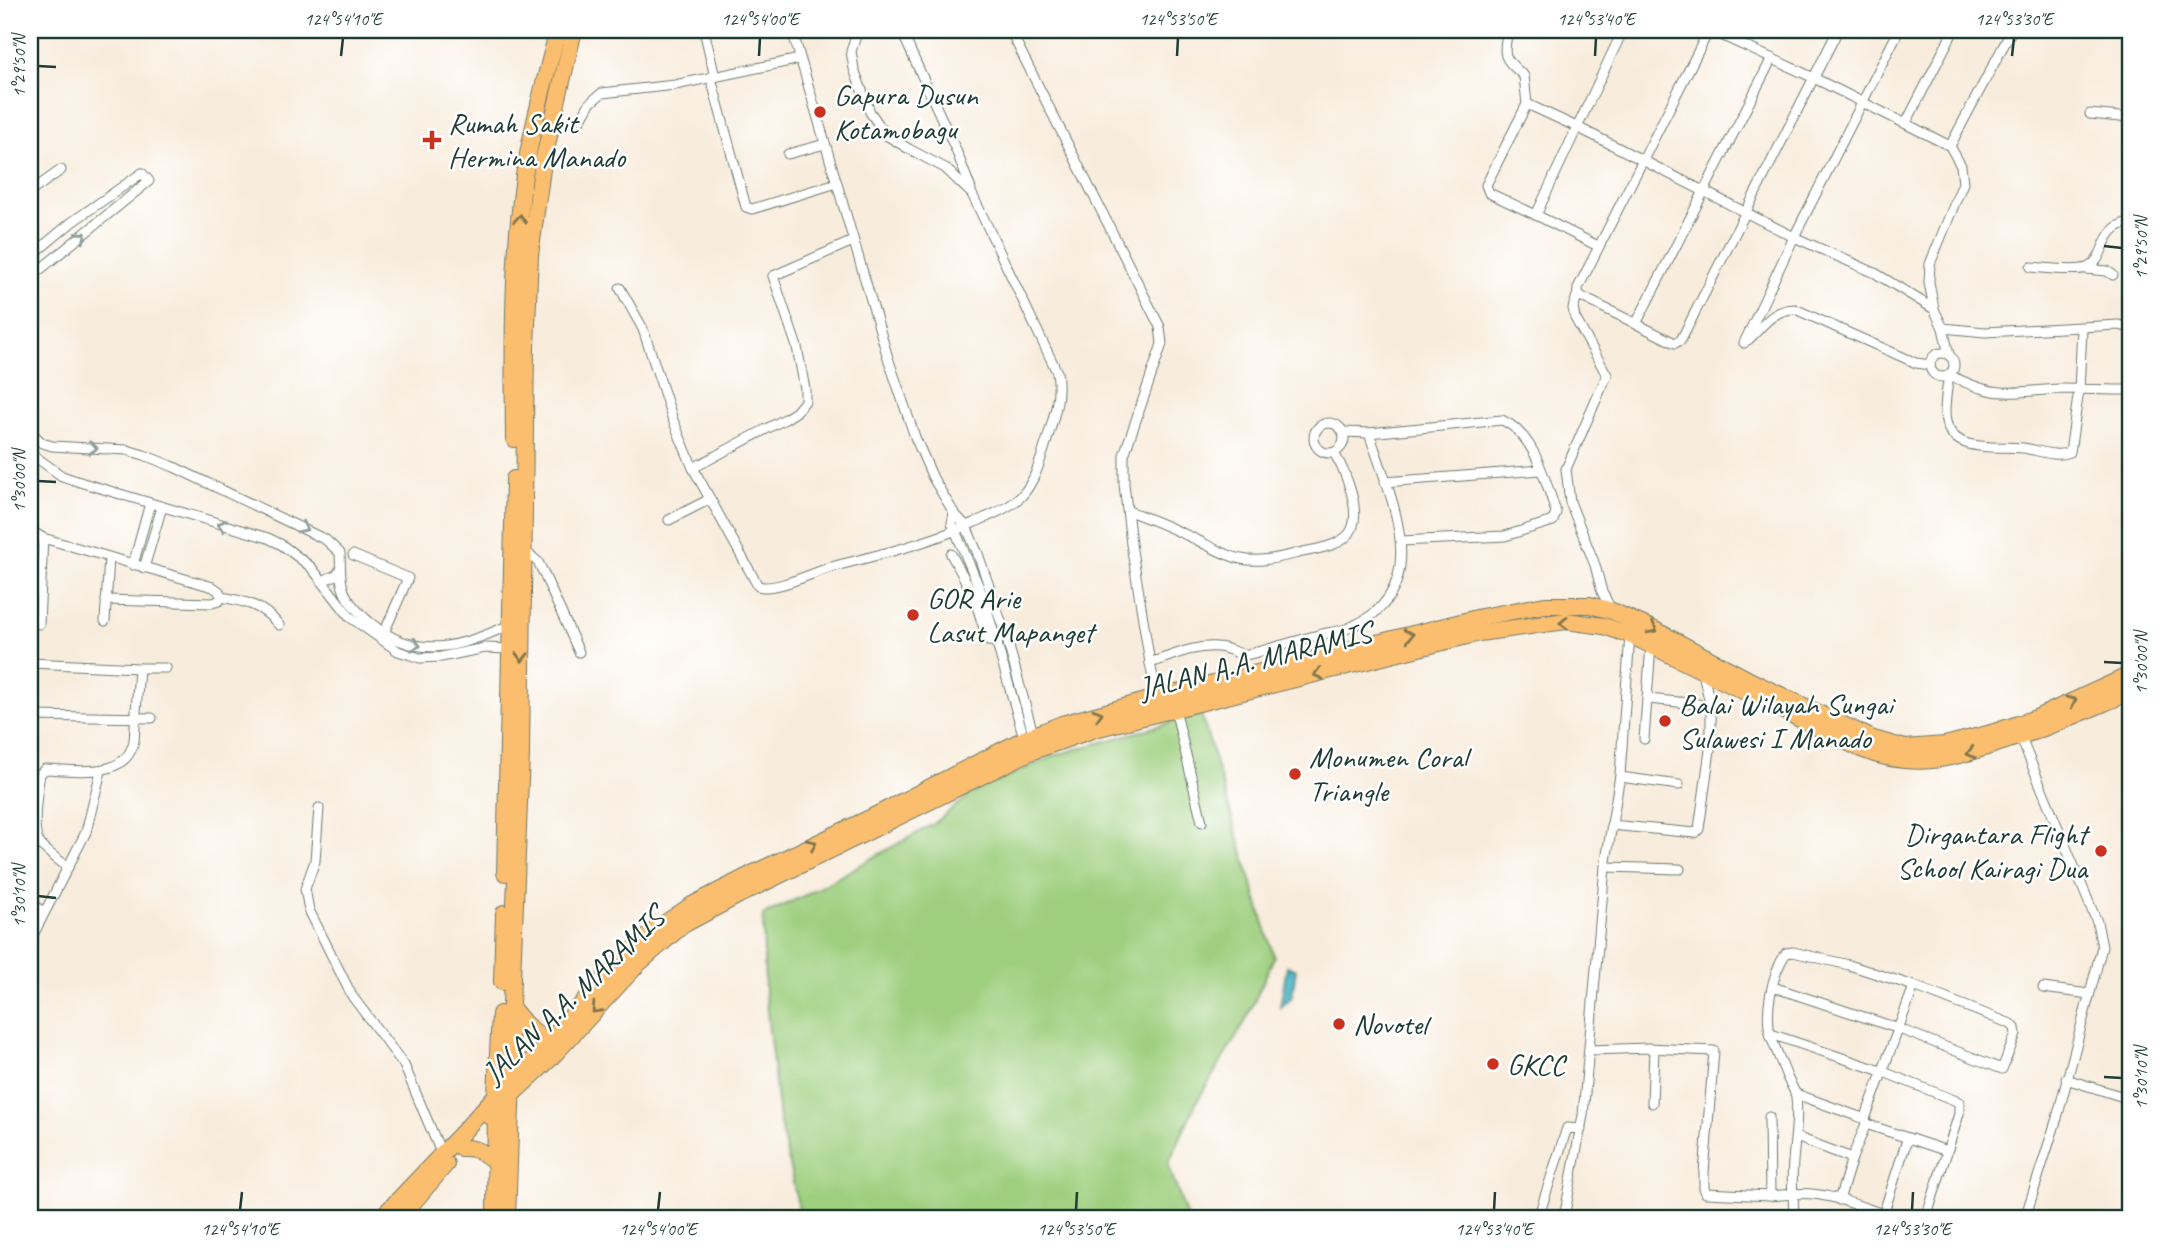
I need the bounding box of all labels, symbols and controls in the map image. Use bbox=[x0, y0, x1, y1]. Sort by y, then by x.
text: 124°54'10"E bbox=[304, 8, 384, 30]
text: 124°54'00"E bbox=[721, 8, 801, 30]
text: 124°53'50"E bbox=[1139, 8, 1219, 30]
text: 124°53'40"E bbox=[1557, 8, 1637, 30]
text: 124°53'30"E bbox=[1975, 8, 2055, 30]
text: 1°29'50"N bbox=[8, 31, 30, 97]
place label: Gapura Dusun Kotamobagu bbox=[834, 76, 979, 148]
place label: Rumah Sakit Hermina Manado bbox=[448, 104, 626, 176]
marker: Gapura Dusun Kotamobagu bbox=[812, 104, 828, 120]
marker: Rumah Sakit Hermina Manado bbox=[422, 130, 442, 150]
one-way arrow bbox=[512, 213, 527, 224]
text: 1°29'50"N bbox=[2130, 213, 2152, 279]
one-way arrow bbox=[73, 232, 86, 244]
one-way arrow bbox=[88, 440, 99, 455]
text: 1°30'00"N bbox=[8, 446, 30, 512]
one-way arrow bbox=[217, 519, 229, 533]
one-way arrow bbox=[296, 520, 308, 534]
place label: GOR Arie Lasut Mapanget bbox=[927, 579, 1098, 651]
marker: GOR Arie Lasut Mapanget bbox=[905, 607, 921, 623]
street label: JALAN A.A. MARAMIS bbox=[1133, 611, 1380, 708]
one-way arrow bbox=[1559, 615, 1569, 631]
one-way arrow bbox=[1646, 621, 1658, 635]
text: 1°30'00"N bbox=[2130, 628, 2152, 694]
one-way arrow bbox=[1403, 629, 1415, 643]
one-way arrow bbox=[410, 636, 422, 651]
one-way arrow bbox=[514, 652, 530, 663]
one-way arrow bbox=[1313, 666, 1325, 680]
place label: Balai Wilayah Sungai Sulawesi I Manado bbox=[1679, 685, 1896, 757]
one-way arrow bbox=[2065, 695, 2077, 709]
one-way arrow bbox=[1091, 707, 1103, 722]
marker: Balai Wilayah Sungai Sulawesi I Manado bbox=[1657, 713, 1673, 729]
place label: Monumen Coral Triangle bbox=[1309, 738, 1472, 810]
one-way arrow bbox=[1965, 745, 1977, 759]
marker: Monumen Coral Triangle bbox=[1287, 766, 1303, 782]
place label: Dirgantara Flight School Kairagi Dua bbox=[1897, 815, 2091, 887]
one-way arrow bbox=[805, 839, 817, 853]
marker: Dirgantara Flight School Kairagi Dua bbox=[2093, 843, 2109, 859]
text: 1°30'10"N bbox=[8, 861, 30, 927]
street label: JALAN A.A. MARAMIS bbox=[473, 895, 676, 1093]
one-way arrow bbox=[592, 1001, 605, 1014]
place label: Novotel bbox=[1353, 1005, 1432, 1043]
marker: Novotel bbox=[1331, 1016, 1347, 1032]
text: 1°30'10"N bbox=[2130, 1043, 2152, 1109]
place label: GKCC bbox=[1507, 1045, 1568, 1083]
marker: GKCC bbox=[1485, 1056, 1501, 1072]
text: 124°54'10"E bbox=[201, 1218, 281, 1240]
text: 124°54'00"E bbox=[619, 1218, 699, 1240]
text: 124°53'50"E bbox=[1037, 1218, 1117, 1240]
text: 124°53'40"E bbox=[1455, 1218, 1535, 1240]
text: 124°53'30"E bbox=[1873, 1218, 1953, 1240]

